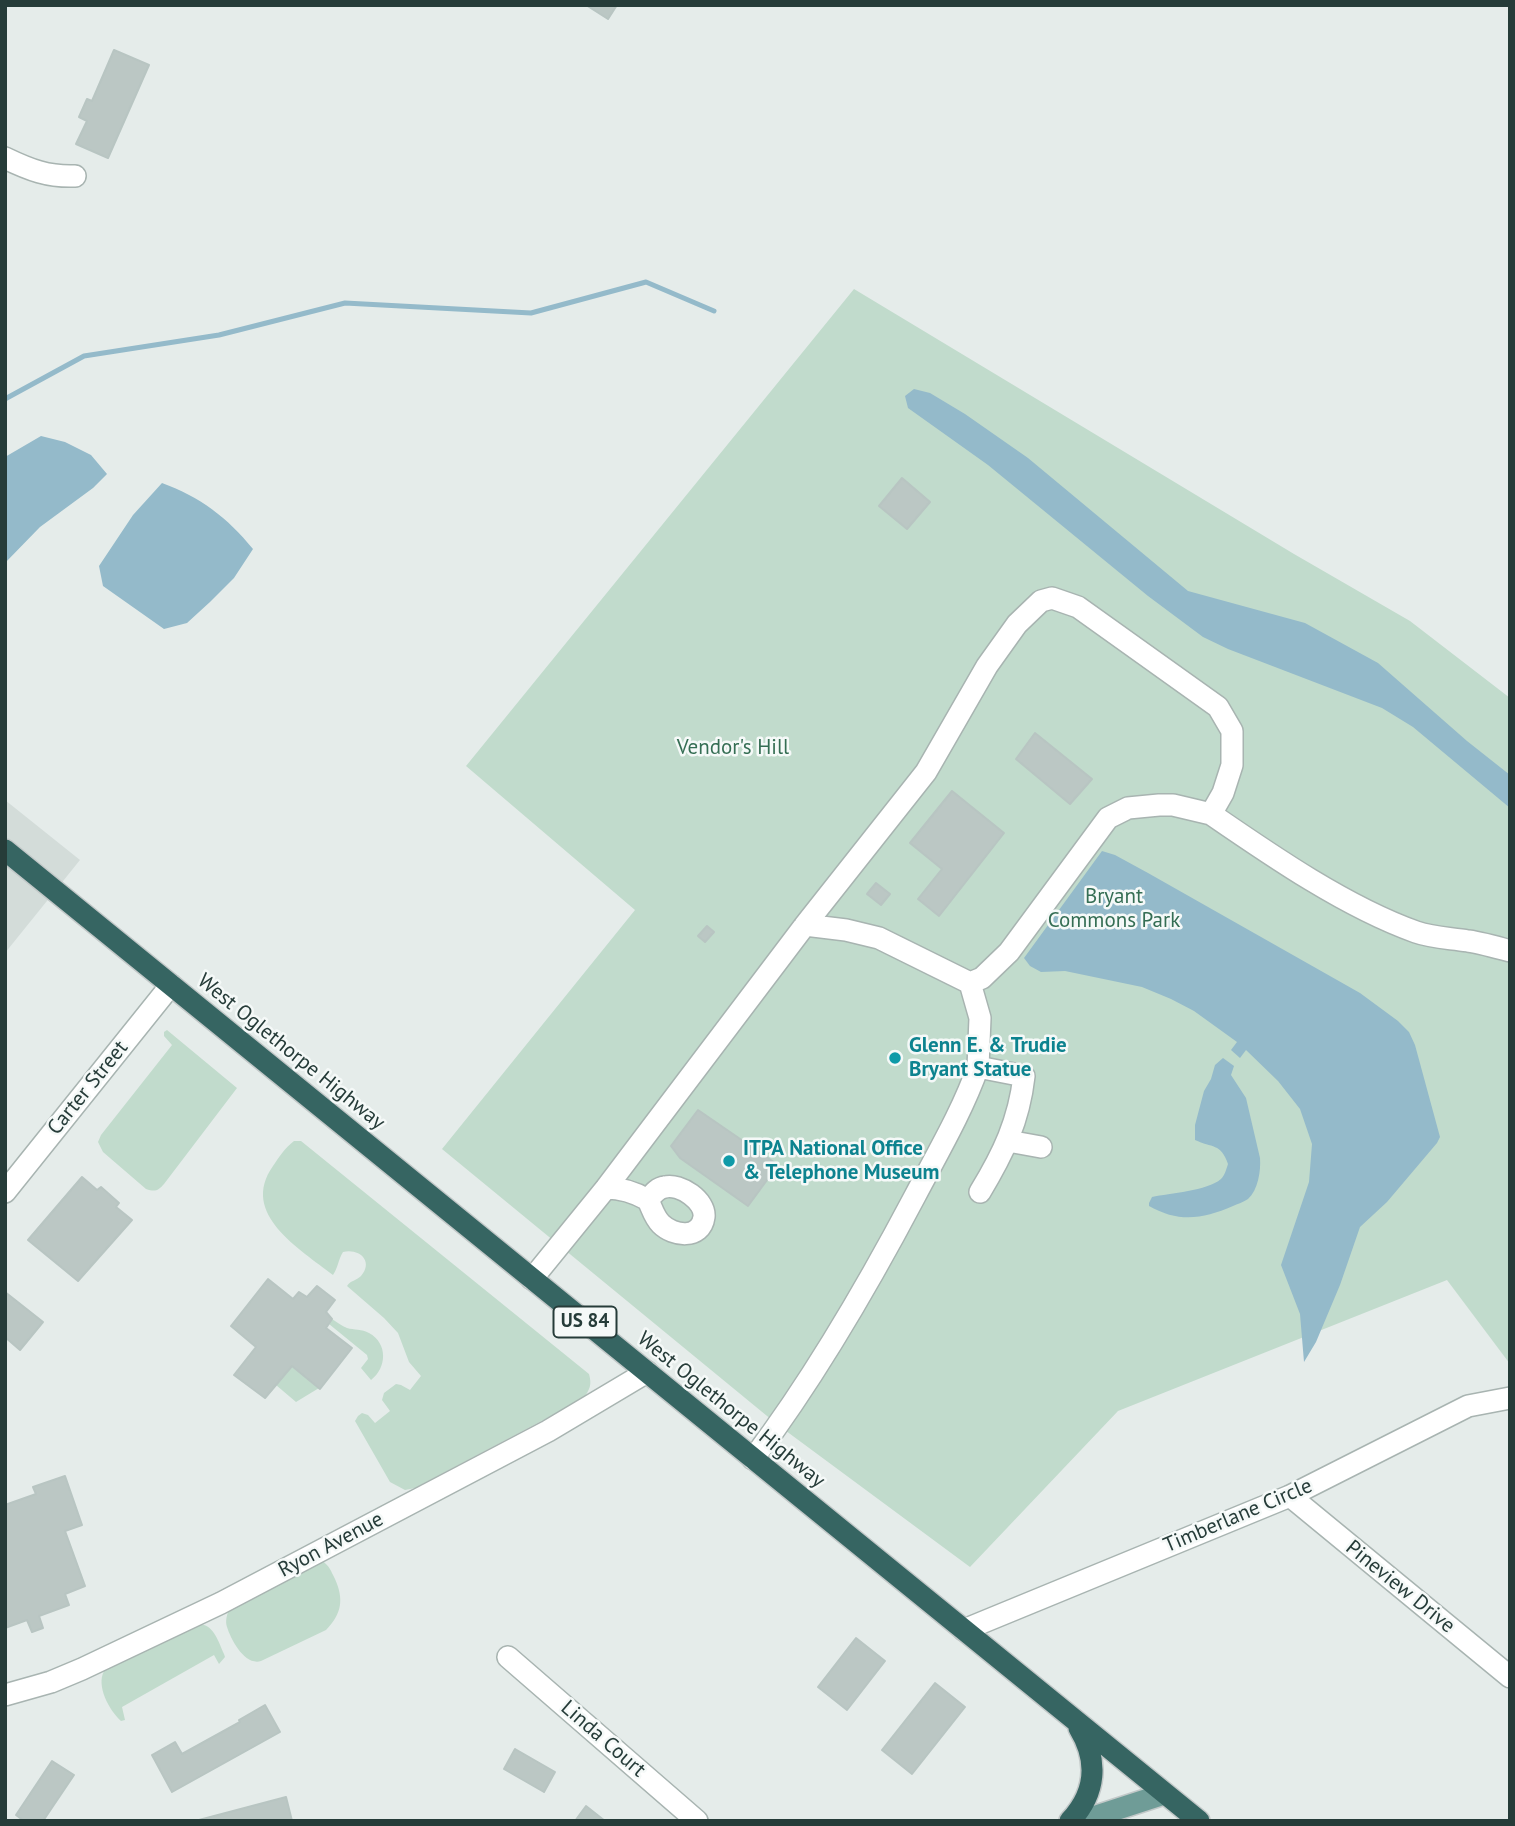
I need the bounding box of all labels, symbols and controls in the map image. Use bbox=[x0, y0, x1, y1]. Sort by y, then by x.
park label: Vendor's Hill bbox=[677, 735, 789, 761]
park label: Bryant Commons Park bbox=[1048, 884, 1180, 934]
street label: West Oglethorpe Highway bbox=[192, 969, 390, 1135]
place label: Glenn E. & Trudie Bryant Statue bbox=[909, 1033, 1067, 1083]
street label: Carter Street bbox=[42, 1036, 134, 1140]
marker: Glenn E. & Trudie Bryant Statue bbox=[887, 1050, 903, 1066]
place label: ITPA National Office & Telephone Museum bbox=[743, 1136, 939, 1186]
marker: ITPA National Office & Telephone Museum bbox=[721, 1153, 737, 1169]
road number: US 84 bbox=[554, 1306, 616, 1338]
street label: West Oglethorpe Highway bbox=[632, 1327, 830, 1493]
street label: Timberlane Circle bbox=[1160, 1473, 1316, 1559]
street label: Ryon Avenue bbox=[274, 1507, 388, 1583]
street label: Pineview Drive bbox=[1340, 1535, 1460, 1639]
street label: Linda Court bbox=[555, 1695, 651, 1783]

